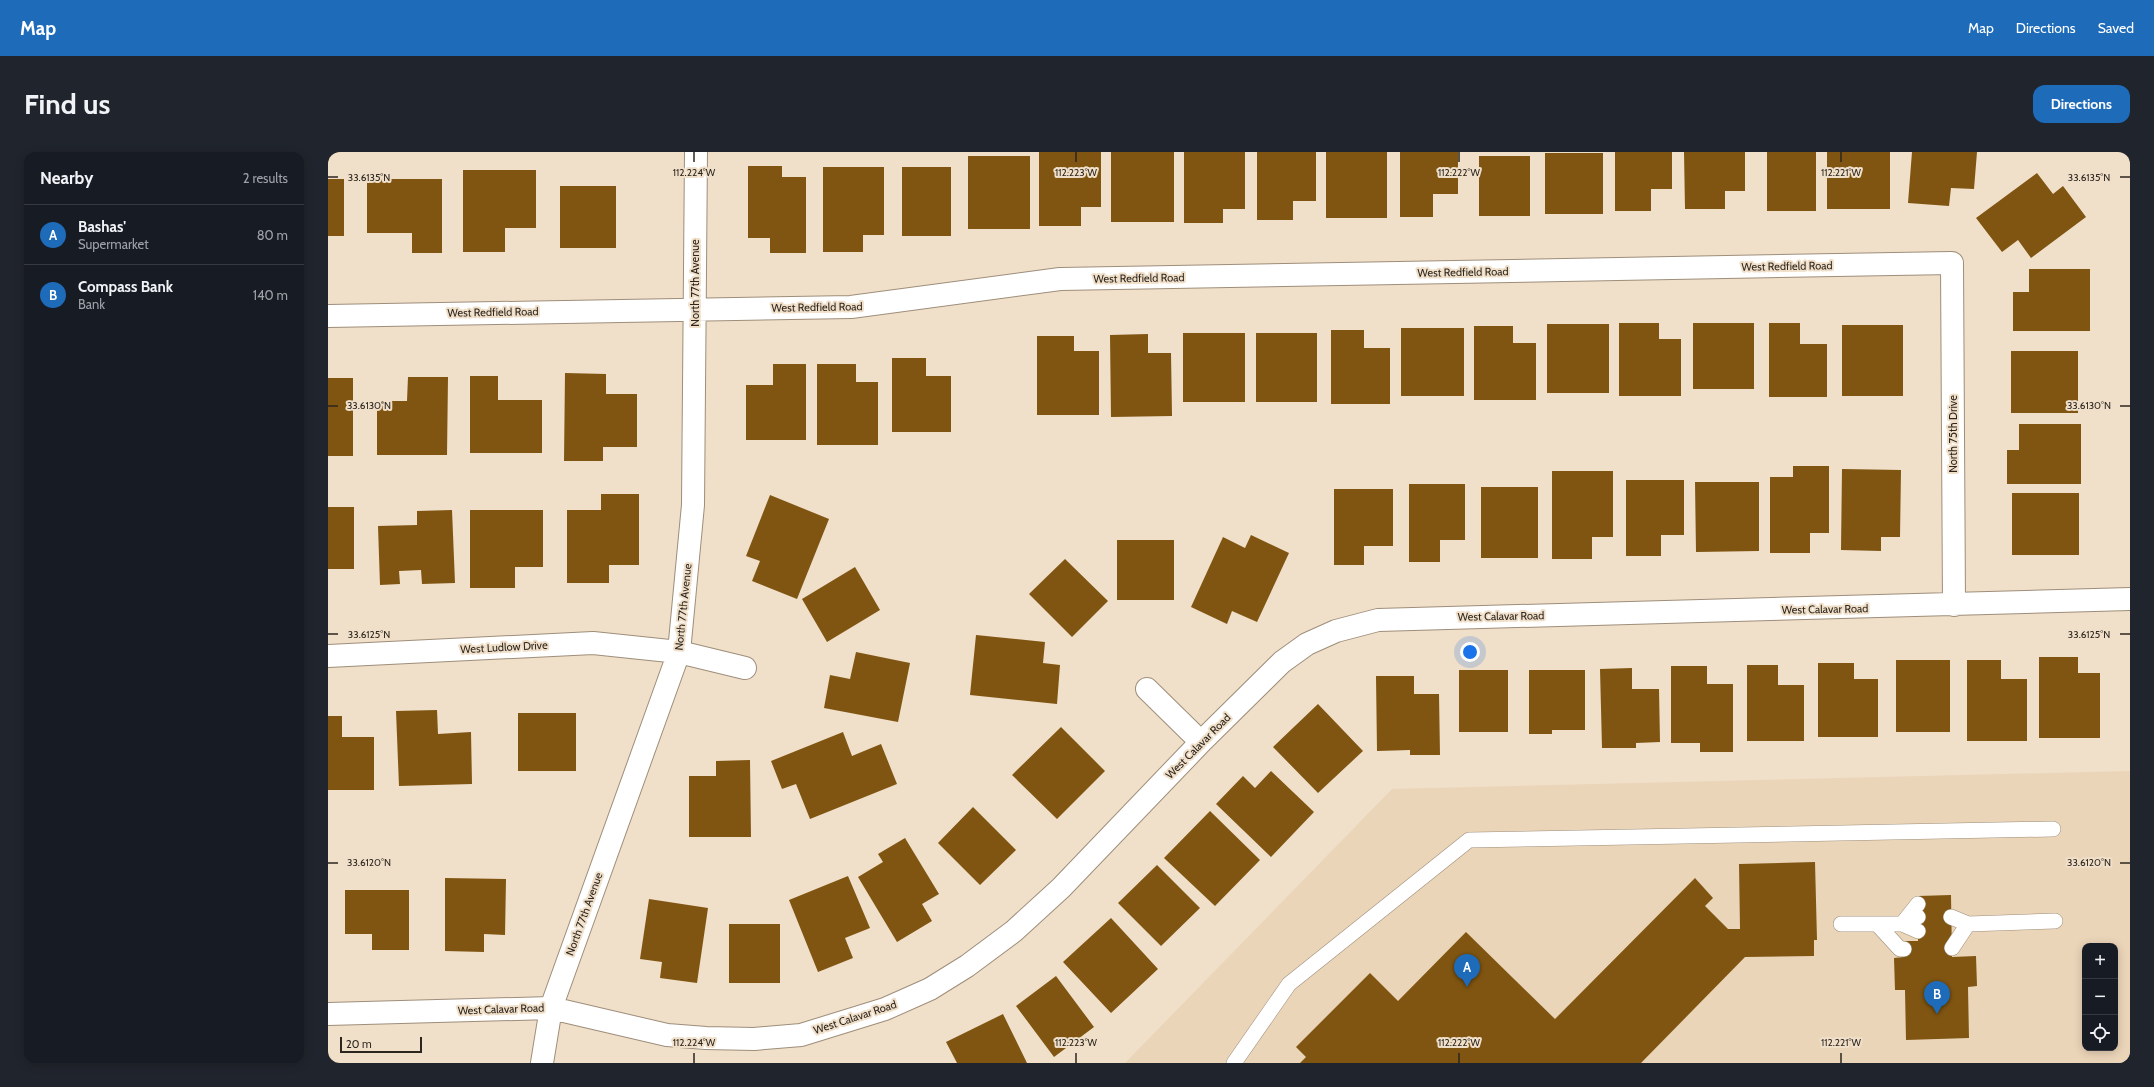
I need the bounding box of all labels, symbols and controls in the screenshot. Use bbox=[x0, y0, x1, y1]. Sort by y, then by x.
text: Map bbox=[20, 17, 56, 40]
text: Map bbox=[1968, 19, 1994, 37]
text: Directions bbox=[2016, 19, 2076, 37]
text: Saved bbox=[2098, 19, 2134, 37]
button: Directions bbox=[2033, 85, 2130, 123]
text: Find us bbox=[24, 87, 110, 121]
text: 112.224°W bbox=[673, 166, 716, 179]
text: 112.223°W bbox=[1055, 166, 1098, 179]
text: 112.222°W bbox=[1438, 166, 1481, 179]
text: 112.221°W bbox=[1821, 166, 1862, 179]
text: Nearby bbox=[40, 168, 93, 188]
text: 2 results bbox=[243, 170, 288, 186]
text: 33.6135°N bbox=[348, 171, 390, 184]
text: 33.6135°N bbox=[2068, 171, 2110, 184]
text: Bashas' bbox=[78, 218, 126, 236]
text: A bbox=[49, 227, 57, 243]
text: 80 m bbox=[257, 227, 288, 243]
text: Supermarket bbox=[78, 236, 149, 252]
street label: North 77th Avenue bbox=[688, 239, 702, 327]
street label: West Redfield Road bbox=[1741, 258, 1833, 274]
street label: West Redfield Road bbox=[1417, 264, 1509, 280]
street label: West Redfield Road bbox=[1093, 270, 1185, 286]
text: Compass Bank bbox=[78, 278, 173, 296]
text: B bbox=[49, 287, 57, 303]
text: 140 m bbox=[253, 287, 288, 303]
text: Bank bbox=[78, 296, 105, 312]
street label: West Redfield Road bbox=[771, 299, 863, 315]
street label: West Redfield Road bbox=[447, 304, 539, 320]
street label: North 75th Drive bbox=[1946, 395, 1960, 473]
text: 33.6130°N bbox=[347, 399, 391, 412]
text: 33.6130°N bbox=[2067, 399, 2111, 412]
street label: North 77th Avenue bbox=[671, 562, 695, 651]
street label: West Calavar Road bbox=[1782, 601, 1868, 617]
street label: West Calavar Road bbox=[1458, 608, 1544, 624]
text: 33.6125°N bbox=[348, 628, 390, 641]
text: 33.6125°N bbox=[2068, 628, 2110, 641]
street label: West Ludlow Drive bbox=[460, 638, 548, 656]
your location bbox=[1460, 642, 1480, 662]
street label: West Calavar Road bbox=[1162, 710, 1234, 782]
text: 33.6120°N bbox=[347, 856, 391, 869]
text: 33.6120°N bbox=[2067, 856, 2111, 869]
street label: North 77th Avenue bbox=[562, 870, 606, 957]
map controls bbox=[2082, 943, 2118, 1051]
button: + bbox=[2082, 943, 2118, 979]
pin: A bbox=[1454, 954, 1480, 987]
button: − bbox=[2082, 979, 2118, 1015]
pin: B bbox=[1924, 981, 1950, 1014]
street label: West Calavar Road bbox=[812, 997, 898, 1037]
street label: West Calavar Road bbox=[458, 1000, 544, 1018]
button: locate bbox=[2082, 1015, 2118, 1051]
scale bar bbox=[340, 1035, 422, 1054]
text: 112.224°W bbox=[673, 1036, 716, 1049]
text: 112.223°W bbox=[1055, 1036, 1098, 1049]
text: 112.222°W bbox=[1438, 1036, 1481, 1049]
text: 112.221°W bbox=[1821, 1036, 1862, 1049]
text: 20 m bbox=[346, 1037, 372, 1051]

